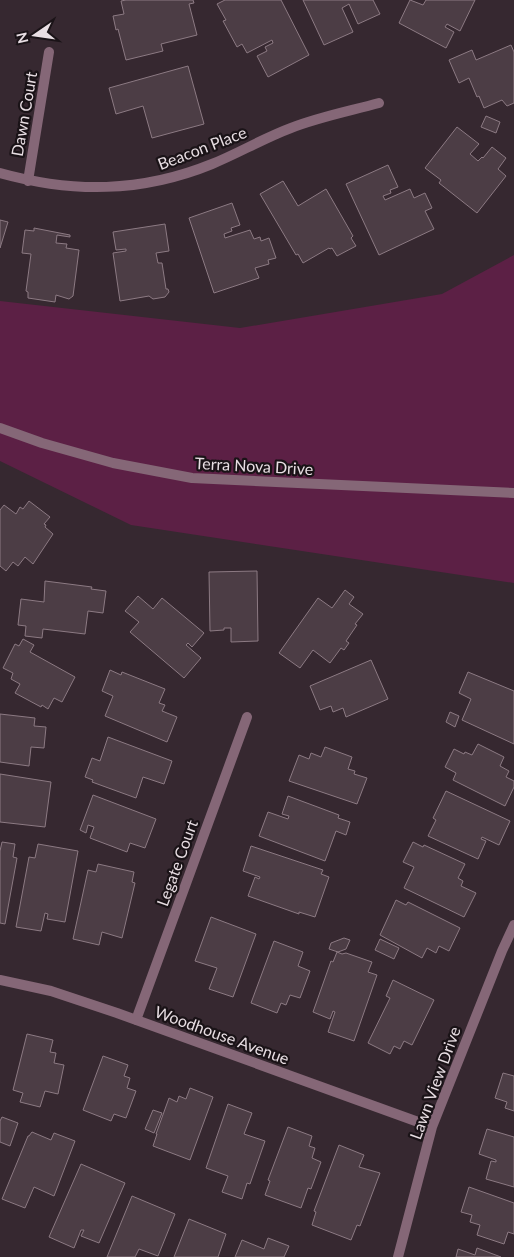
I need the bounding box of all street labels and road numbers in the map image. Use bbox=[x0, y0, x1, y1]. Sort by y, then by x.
street label: Dawn Court bbox=[7, 70, 40, 158]
street label: Beacon Place bbox=[155, 122, 249, 173]
street label: Terra Nova Drive bbox=[194, 453, 314, 478]
street label: Legate Court bbox=[152, 817, 201, 909]
street label: Woodhouse Avenue bbox=[152, 1001, 292, 1068]
street label: Lawn View Drive bbox=[405, 1024, 464, 1142]

